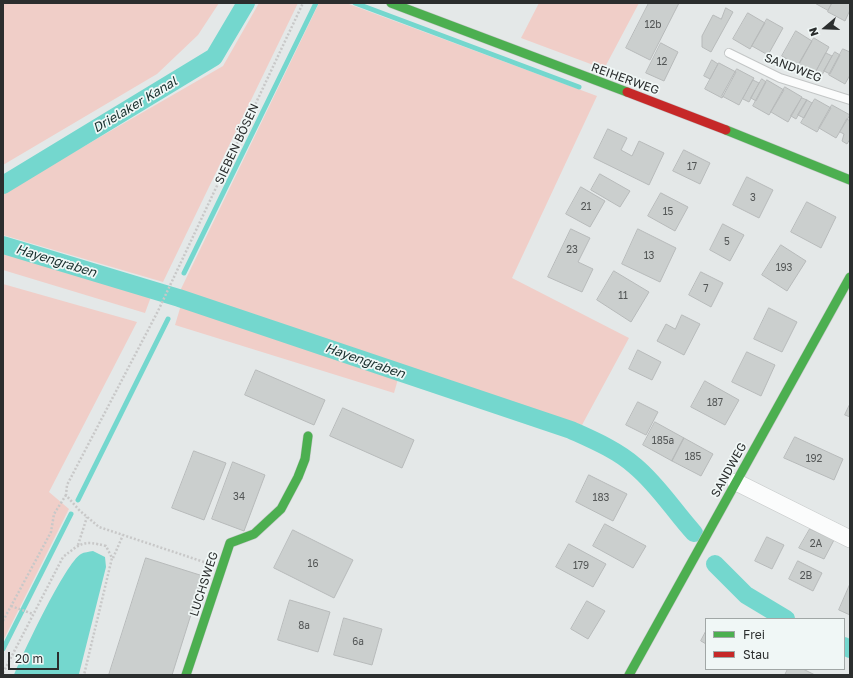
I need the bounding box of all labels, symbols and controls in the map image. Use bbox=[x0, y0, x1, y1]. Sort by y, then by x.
north arrow bbox=[805, 8, 845, 48]
house number: 12b bbox=[645, 19, 661, 31]
text: N bbox=[806, 26, 821, 38]
street label: SANDWEG bbox=[762, 50, 824, 86]
house number: 12 bbox=[657, 56, 667, 68]
street label: REIHERWEG bbox=[589, 60, 661, 98]
water label: Drielaker Kanal bbox=[90, 74, 180, 136]
street label: SIEBEN BÖSEN bbox=[212, 101, 262, 187]
house number: 17 bbox=[687, 161, 697, 173]
house number: 3 bbox=[750, 192, 756, 204]
house number: 21 bbox=[581, 201, 591, 213]
house number: 15 bbox=[663, 206, 673, 218]
house number: 5 bbox=[724, 236, 730, 248]
water label: Hayengraben bbox=[14, 241, 98, 281]
house number: 23 bbox=[566, 244, 578, 256]
house number: 13 bbox=[644, 250, 654, 262]
house number: 193 bbox=[776, 262, 792, 274]
house number: 7 bbox=[703, 283, 709, 295]
house number: 11 bbox=[618, 290, 628, 302]
water label: Hayengraben bbox=[323, 340, 407, 382]
house number: 187 bbox=[707, 397, 723, 409]
house number: 185a bbox=[652, 435, 674, 447]
street label: SANDWEG bbox=[708, 440, 750, 500]
house number: 185 bbox=[685, 451, 701, 463]
house number: 192 bbox=[806, 453, 822, 465]
house number: 34 bbox=[233, 491, 245, 503]
house number: 183 bbox=[593, 492, 609, 504]
house number: 2A bbox=[810, 538, 822, 550]
street label: LUCHSWEG bbox=[187, 550, 221, 618]
house number: 16 bbox=[308, 558, 318, 570]
house number: 179 bbox=[573, 560, 589, 572]
house number: 2B bbox=[800, 570, 812, 582]
legend bbox=[705, 618, 845, 670]
house number: 8a bbox=[298, 620, 310, 632]
text: Frei bbox=[743, 627, 765, 642]
house number: 6a bbox=[352, 636, 364, 648]
scale bar bbox=[10, 644, 61, 670]
text: Stau bbox=[743, 647, 769, 662]
text: 20 m bbox=[15, 651, 43, 666]

